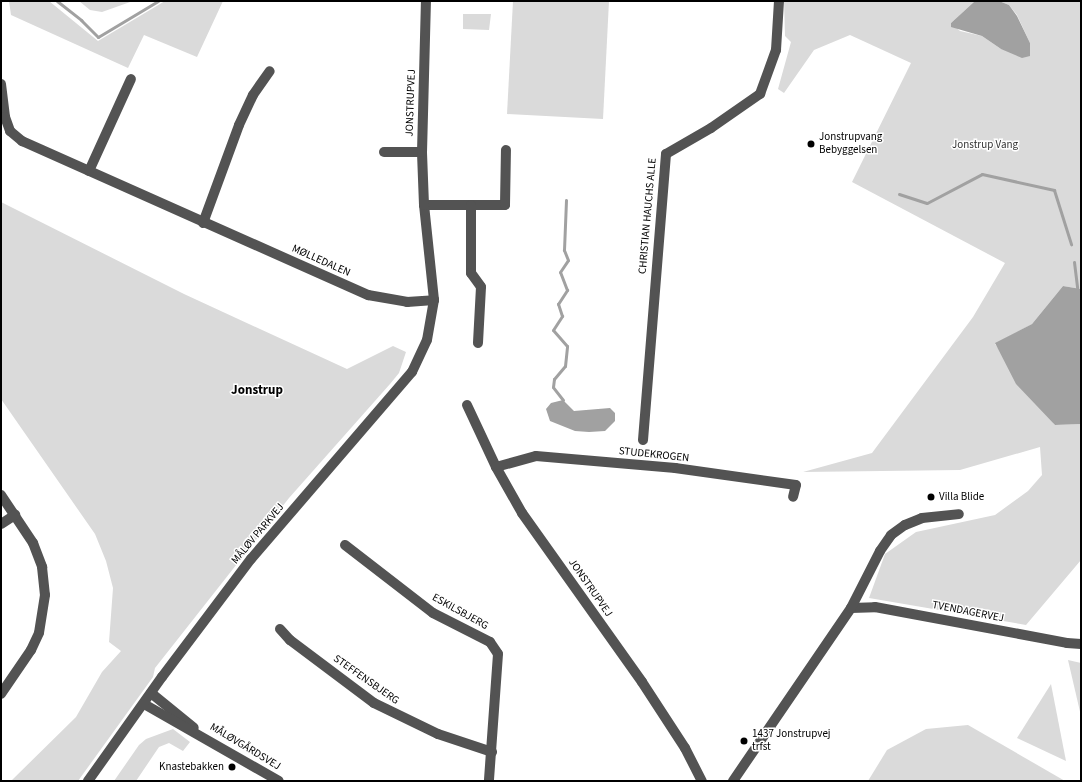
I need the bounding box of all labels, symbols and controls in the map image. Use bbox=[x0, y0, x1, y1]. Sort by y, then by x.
street label: JONSTRUPVEJ bbox=[403, 69, 419, 137]
place label: Jonstrupvang Bebyggelsen bbox=[819, 131, 882, 157]
park label: Jonstrup Vang bbox=[952, 138, 1018, 152]
marker: Jonstrupvang Bebyggelsen bbox=[806, 139, 816, 149]
street label: CHRISTIAN HAUCHS ALLE bbox=[636, 157, 660, 275]
street label: MØLLEDALEN bbox=[290, 242, 352, 280]
district label: Jonstrup bbox=[231, 382, 283, 398]
street label: STUDEKROGEN bbox=[618, 445, 690, 465]
place label: Villa Blide bbox=[939, 490, 984, 504]
marker: Villa Blide bbox=[926, 492, 936, 502]
street label: MÅLØV PARKVEJ bbox=[229, 501, 287, 567]
street label: JONSTRUPVEJ bbox=[565, 557, 615, 619]
street label: ESKILSBJERG bbox=[430, 591, 490, 633]
street label: TVENDAGERVEJ bbox=[931, 599, 1005, 625]
street label: STEFFENSBJERG bbox=[331, 652, 401, 708]
street label: MÅLØVGÅRDSVEJ bbox=[207, 721, 283, 773]
place label: 1437 Jonstrupvej trfst bbox=[752, 728, 831, 754]
marker: 1437 Jonstrupvej trfst bbox=[739, 736, 749, 746]
place label: Knastebakken bbox=[159, 760, 224, 774]
marker: Knastebakken bbox=[227, 762, 237, 772]

